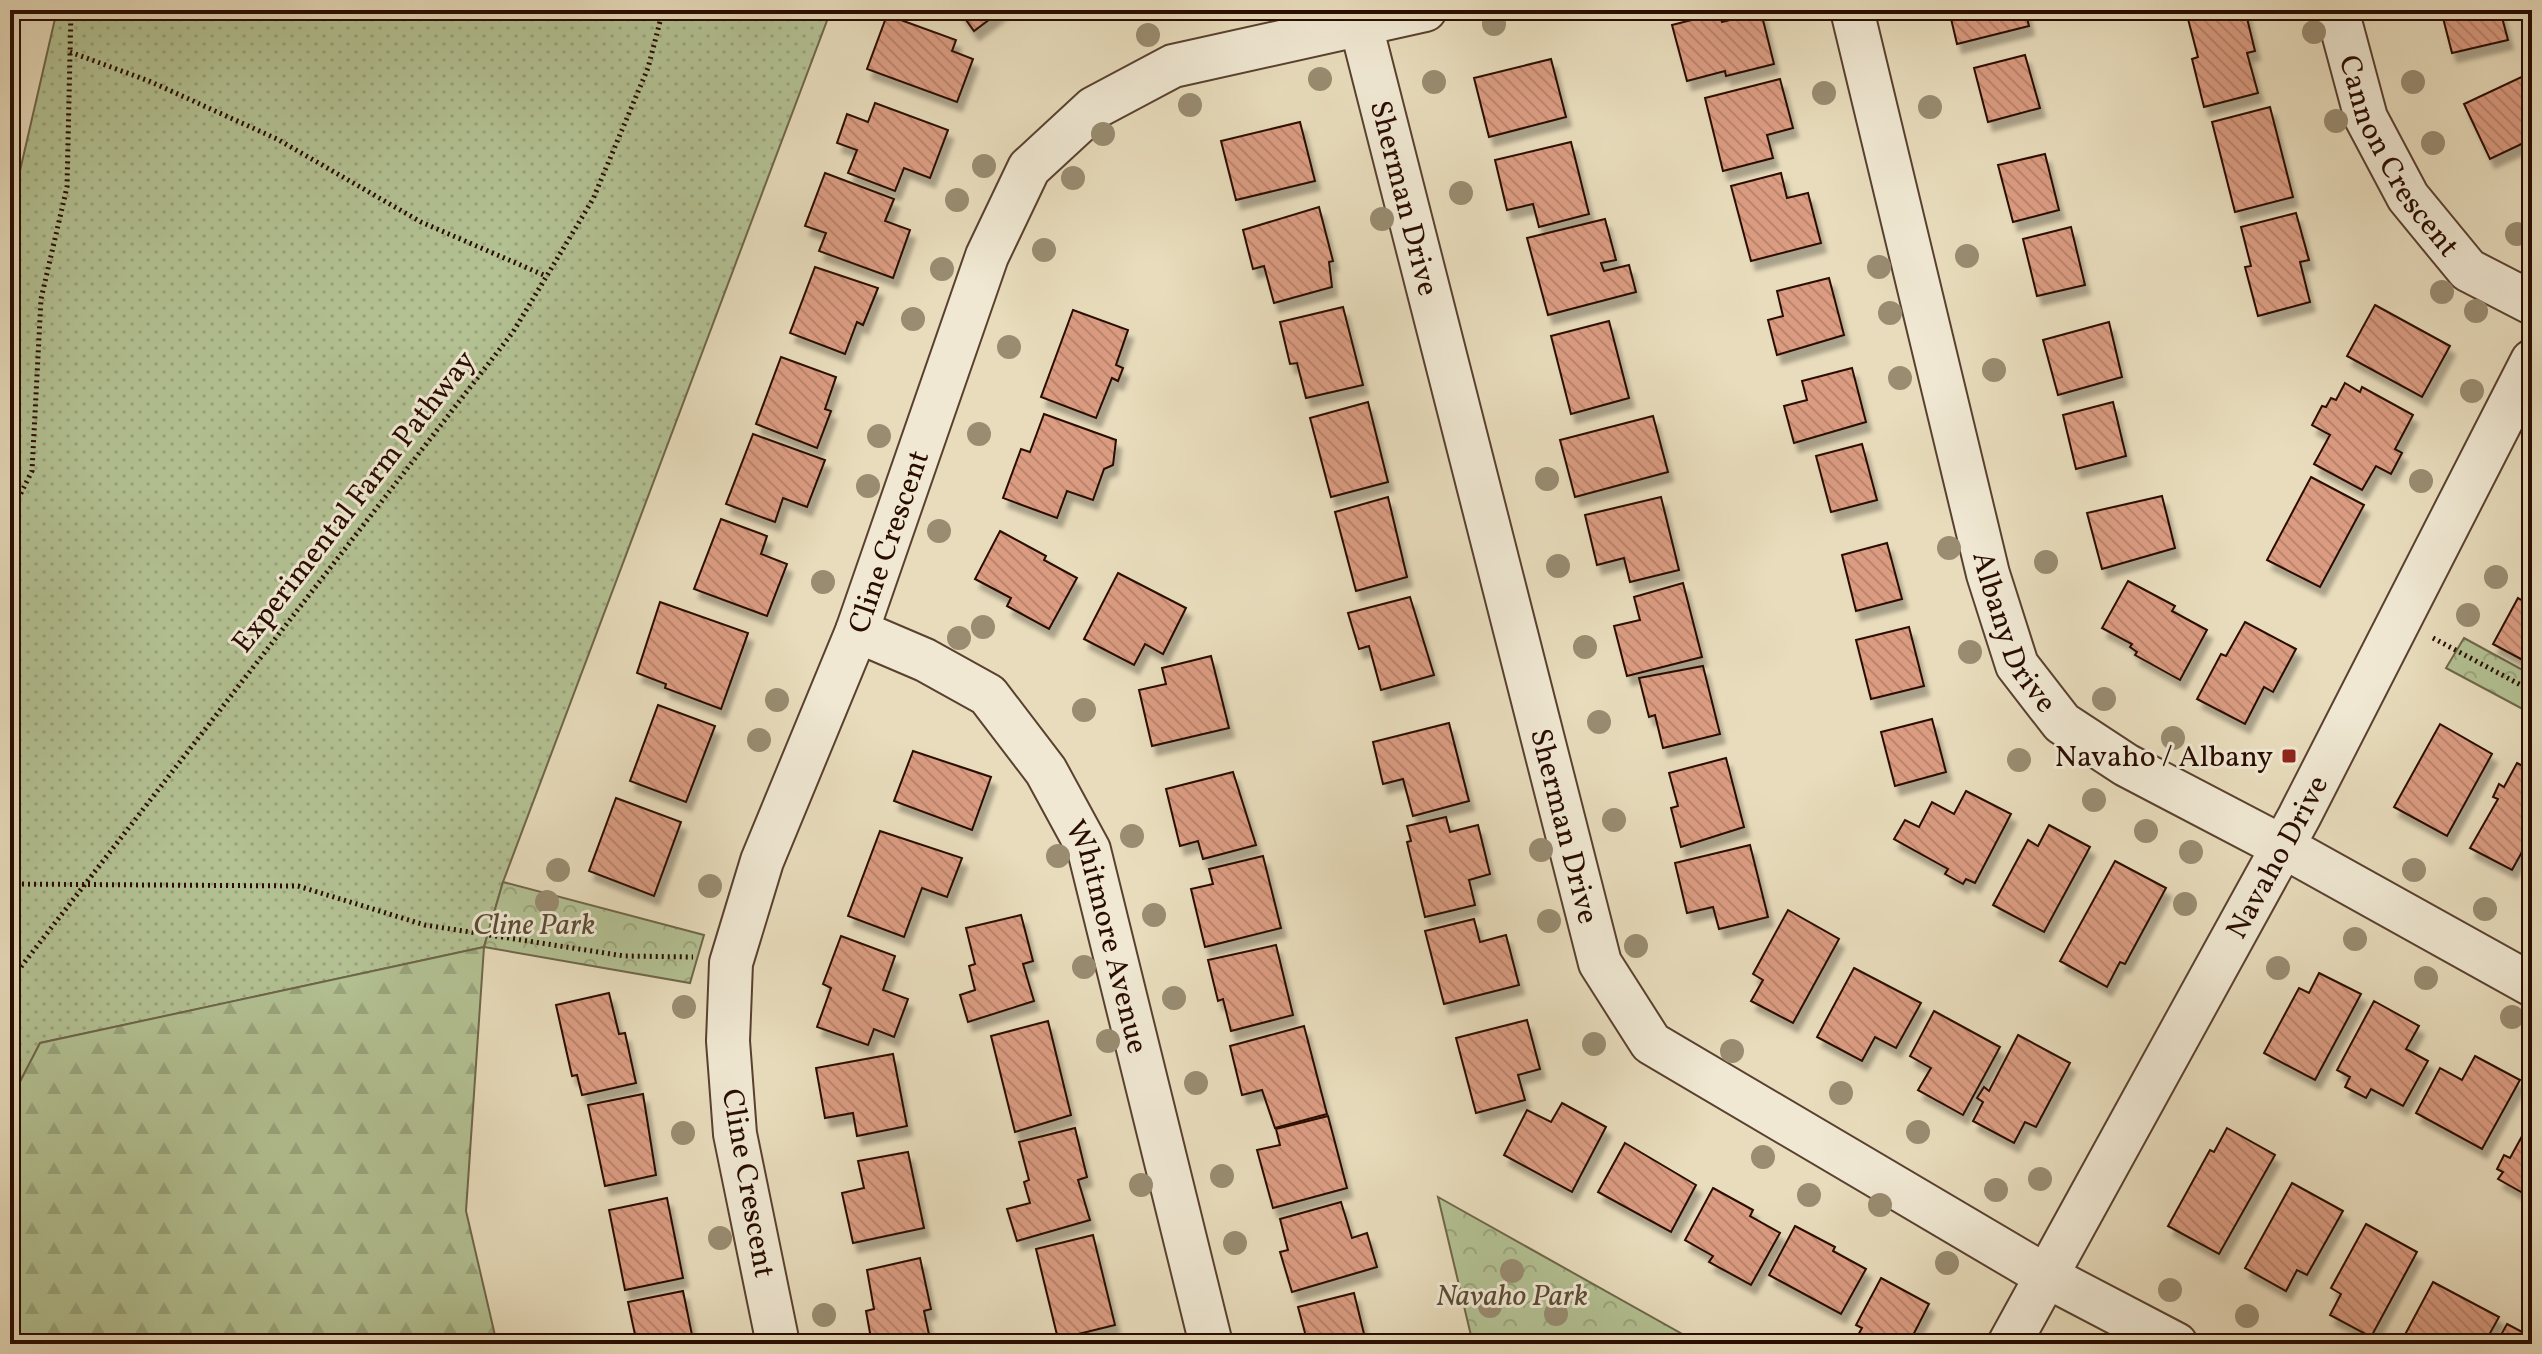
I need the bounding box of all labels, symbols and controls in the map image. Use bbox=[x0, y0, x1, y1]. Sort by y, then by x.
street label: Cannon Crescent bbox=[2327, 51, 2468, 267]
street label: Sherman Drive bbox=[1358, 96, 1448, 301]
street label: Experimental Farm Pathway bbox=[223, 342, 486, 662]
street label: Cline Crescent bbox=[839, 445, 941, 639]
street label: Albany Drive bbox=[1960, 548, 2066, 722]
street label: Sherman Drive bbox=[1518, 724, 1608, 928]
place label: Navaho / Albany bbox=[2055, 737, 2273, 779]
marker: Navaho / Albany bbox=[2280, 747, 2298, 765]
street label: Navaho Drive bbox=[2217, 769, 2340, 947]
street label: Whitmore Avenue bbox=[1054, 813, 1158, 1058]
park label: Cline Park bbox=[473, 905, 595, 947]
street label: Cline Crescent bbox=[710, 1086, 784, 1281]
park label: Navaho Park bbox=[1436, 1276, 1588, 1318]

